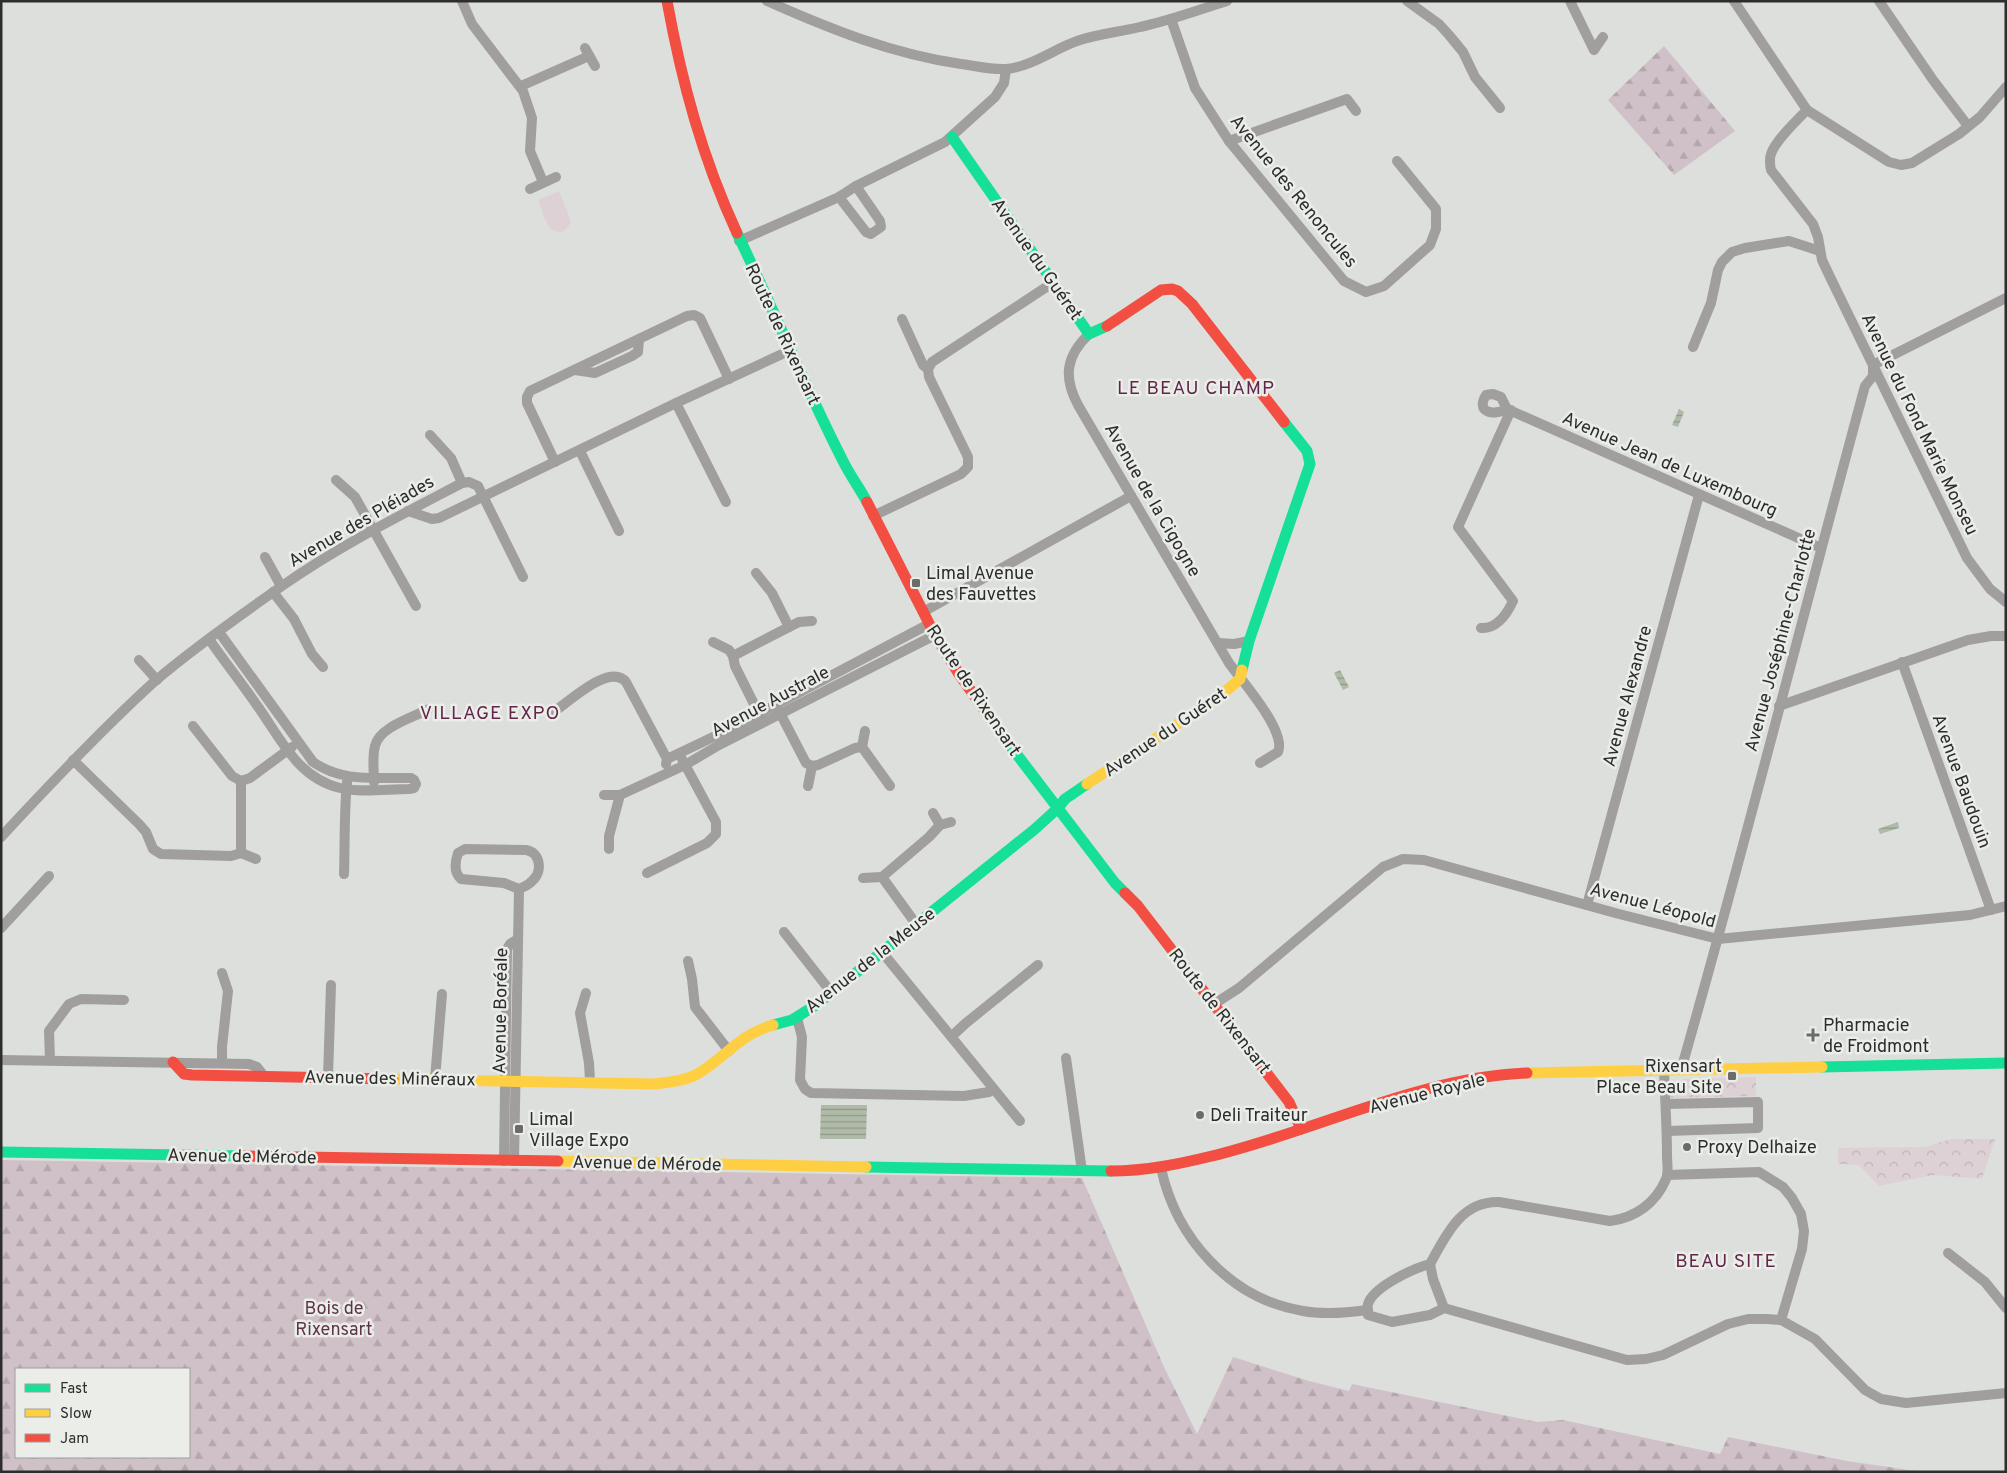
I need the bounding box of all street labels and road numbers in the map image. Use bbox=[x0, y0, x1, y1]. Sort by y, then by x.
street label: Avenue des Renoncules bbox=[1224, 111, 1362, 273]
street label: Avenue du Guéret bbox=[985, 194, 1086, 325]
street label: Route de Rixensart bbox=[739, 260, 825, 409]
street label: Avenue du Fond Marie Monseu bbox=[1855, 310, 1982, 539]
street label: Avenue Jean de Luxembourg bbox=[1558, 407, 1781, 523]
street label: Avenue de la Cigogne bbox=[1098, 420, 1205, 582]
street label: Avenue des Pléiades bbox=[285, 471, 439, 573]
street label: Avenue Joséphine-Charlotte bbox=[1741, 526, 1822, 755]
street label: Route de Rixensart bbox=[920, 621, 1025, 761]
street label: Avenue Alexandre bbox=[1599, 623, 1658, 769]
street label: Avenue Australe bbox=[708, 661, 834, 743]
street label: Avenue du Guéret bbox=[1100, 683, 1232, 783]
street label: Avenue Baudouin bbox=[1926, 711, 1995, 852]
street label: Avenue Léopold bbox=[1587, 879, 1718, 934]
street label: Avenue de la Meuse bbox=[801, 903, 941, 1019]
street label: Route de Rixensart bbox=[1162, 944, 1275, 1080]
street label: Avenue Boréale bbox=[489, 948, 514, 1074]
street label: Avenue des Minéraux bbox=[304, 1067, 476, 1092]
street label: Avenue Royale bbox=[1367, 1069, 1488, 1120]
street label: Avenue de Mérode bbox=[167, 1145, 317, 1170]
street label: Avenue de Mérode bbox=[572, 1152, 722, 1177]

